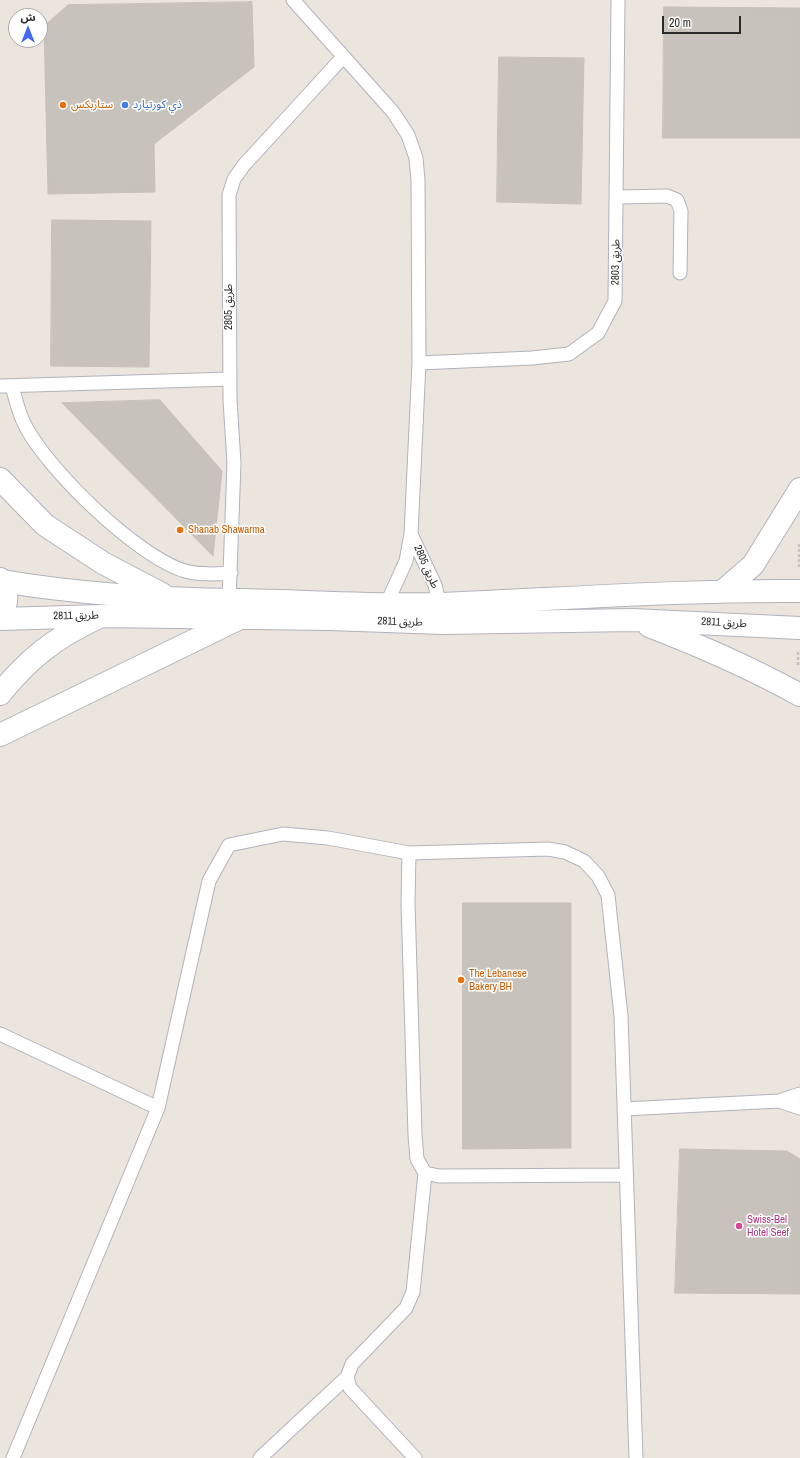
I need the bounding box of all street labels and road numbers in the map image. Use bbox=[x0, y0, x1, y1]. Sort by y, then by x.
street label: طريق 2803 bbox=[609, 239, 623, 285]
street label: طريق 2805 bbox=[222, 284, 236, 330]
street label: طريق 2805 bbox=[411, 543, 441, 591]
street label: طريق 2811 bbox=[53, 609, 99, 623]
street label: طريق 2811 bbox=[377, 615, 423, 629]
street label: طريق 2811 bbox=[701, 615, 747, 631]

